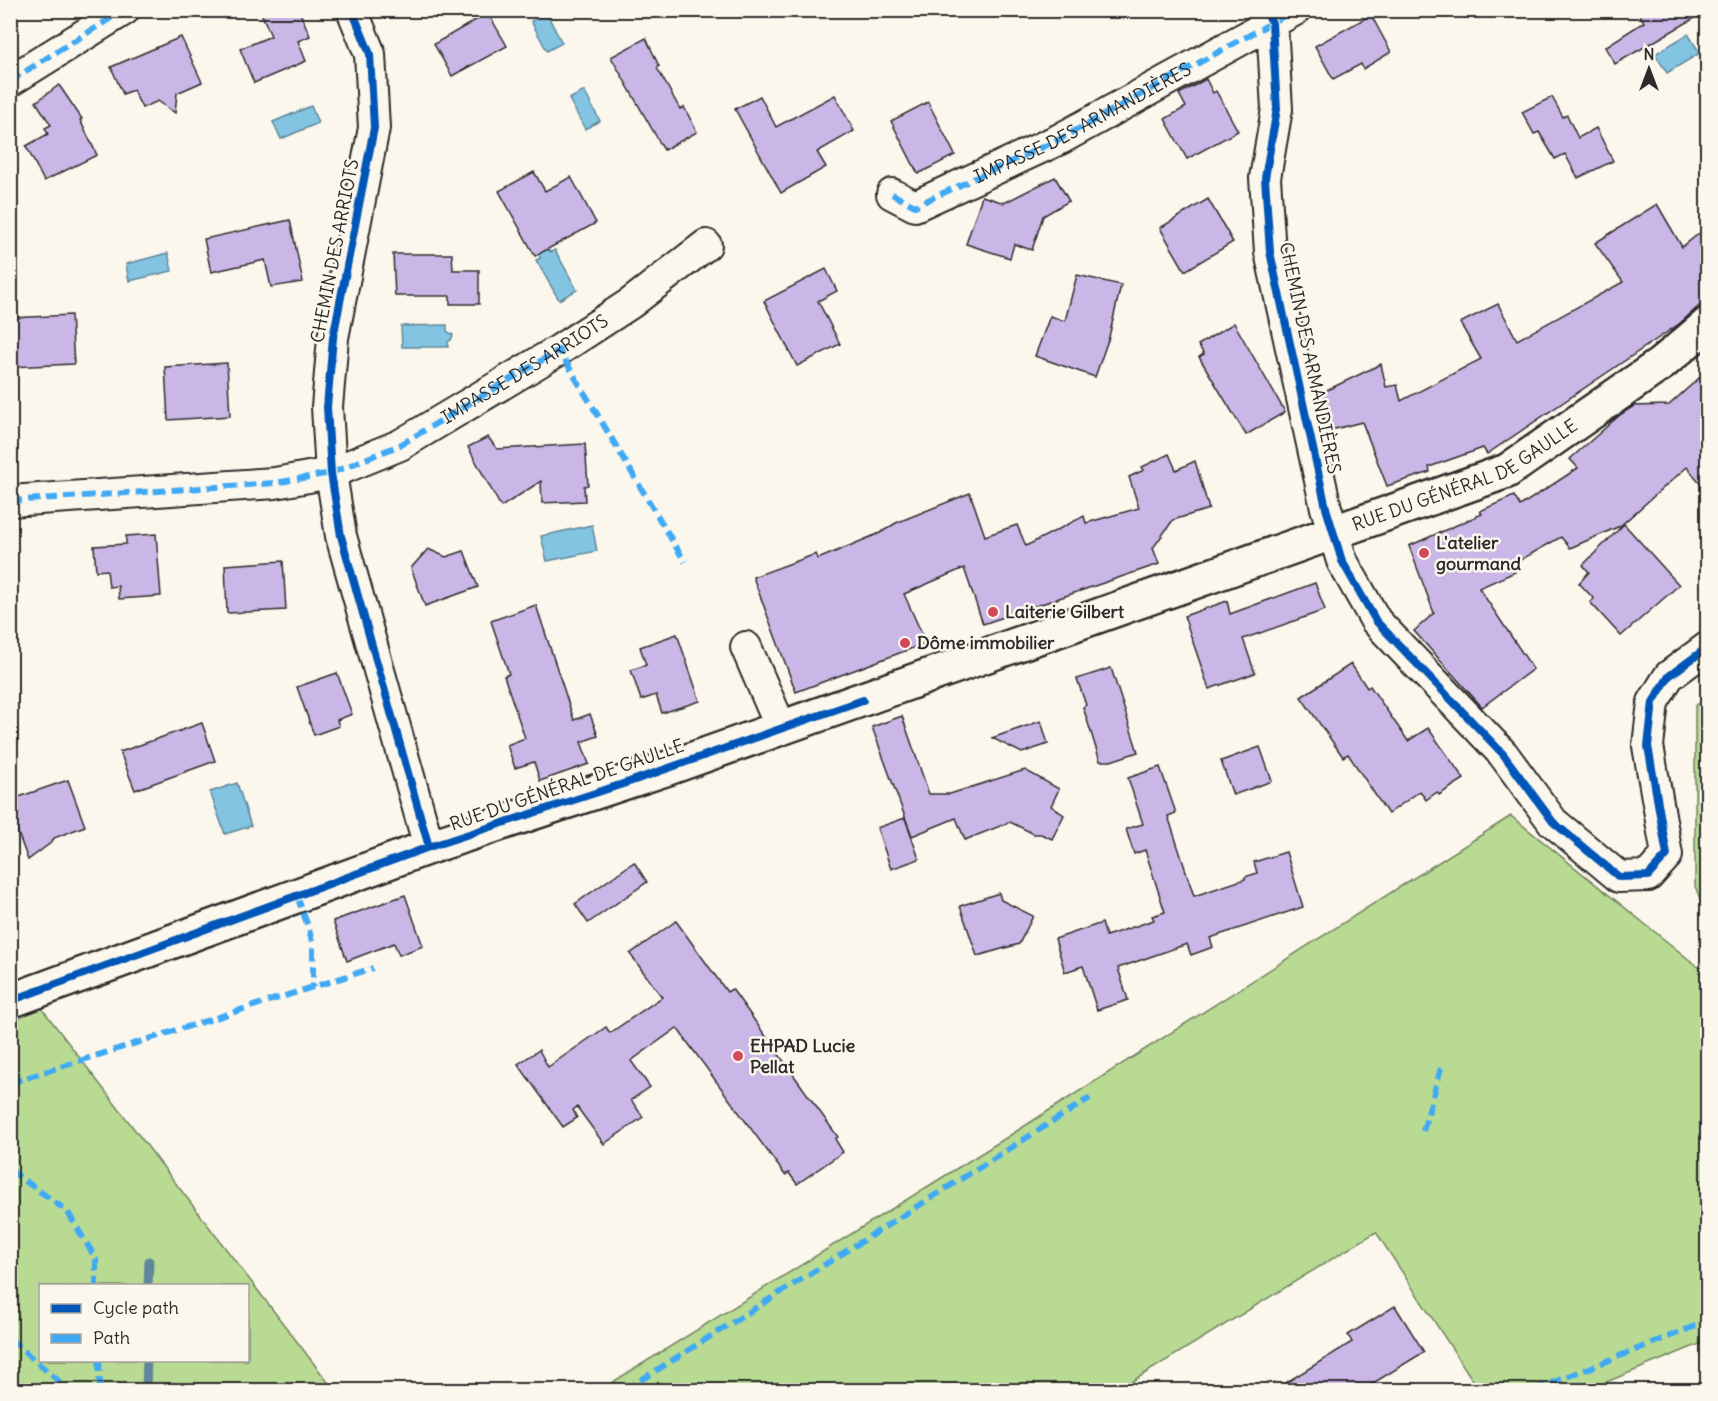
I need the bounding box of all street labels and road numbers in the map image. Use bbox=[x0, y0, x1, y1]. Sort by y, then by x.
street label: IMPASSE DES ARMANDIÈRES bbox=[970, 57, 1195, 188]
street label: CHEMIN DES ARRIOTS bbox=[305, 157, 364, 345]
street label: CHEMIN DES ARMANDIÈRES bbox=[1275, 240, 1346, 476]
street label: IMPASSE DES ARRIOTS bbox=[437, 309, 612, 429]
street label: RUE DU GÉNÉRAL DE GAULLE bbox=[1349, 414, 1582, 536]
street label: RUE DU GÉNÉRAL DE GAULLE bbox=[447, 734, 687, 835]

